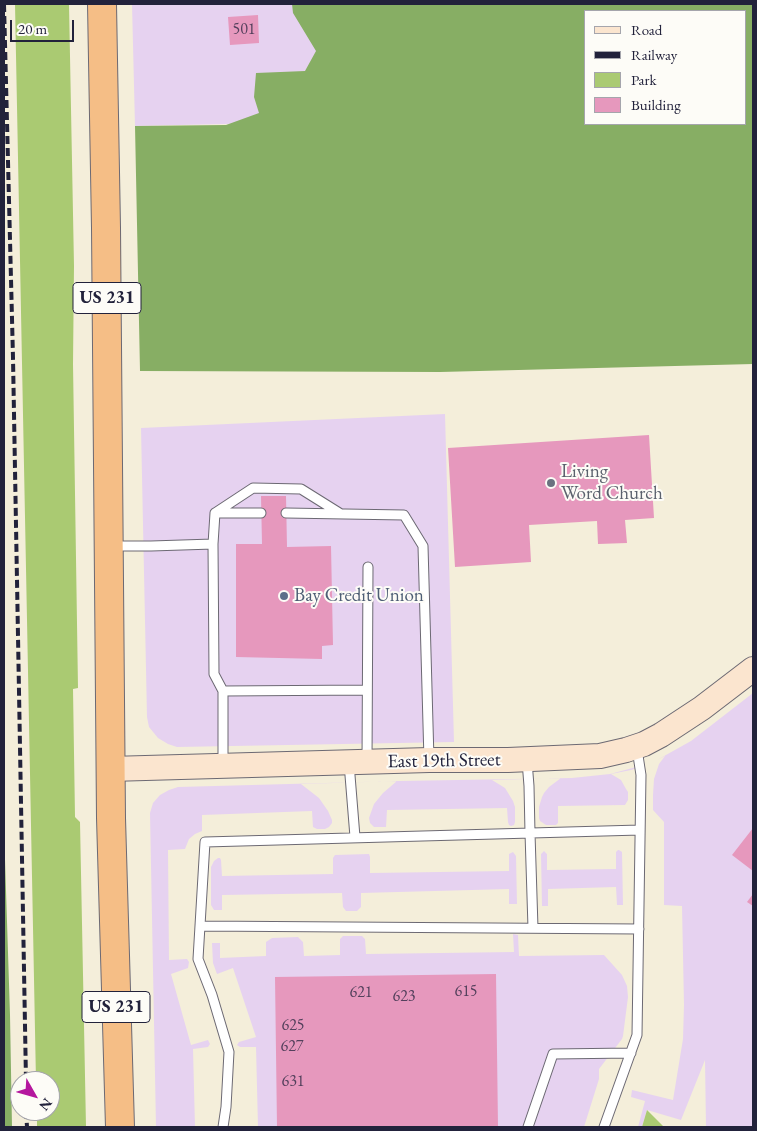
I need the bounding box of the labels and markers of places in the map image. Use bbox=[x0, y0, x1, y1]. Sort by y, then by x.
place label: Living Word Church bbox=[561, 461, 663, 505]
marker: Living Word Church bbox=[545, 477, 557, 489]
place label: Bay Credit Union bbox=[294, 585, 424, 607]
marker: Bay Credit Union bbox=[278, 590, 290, 602]

